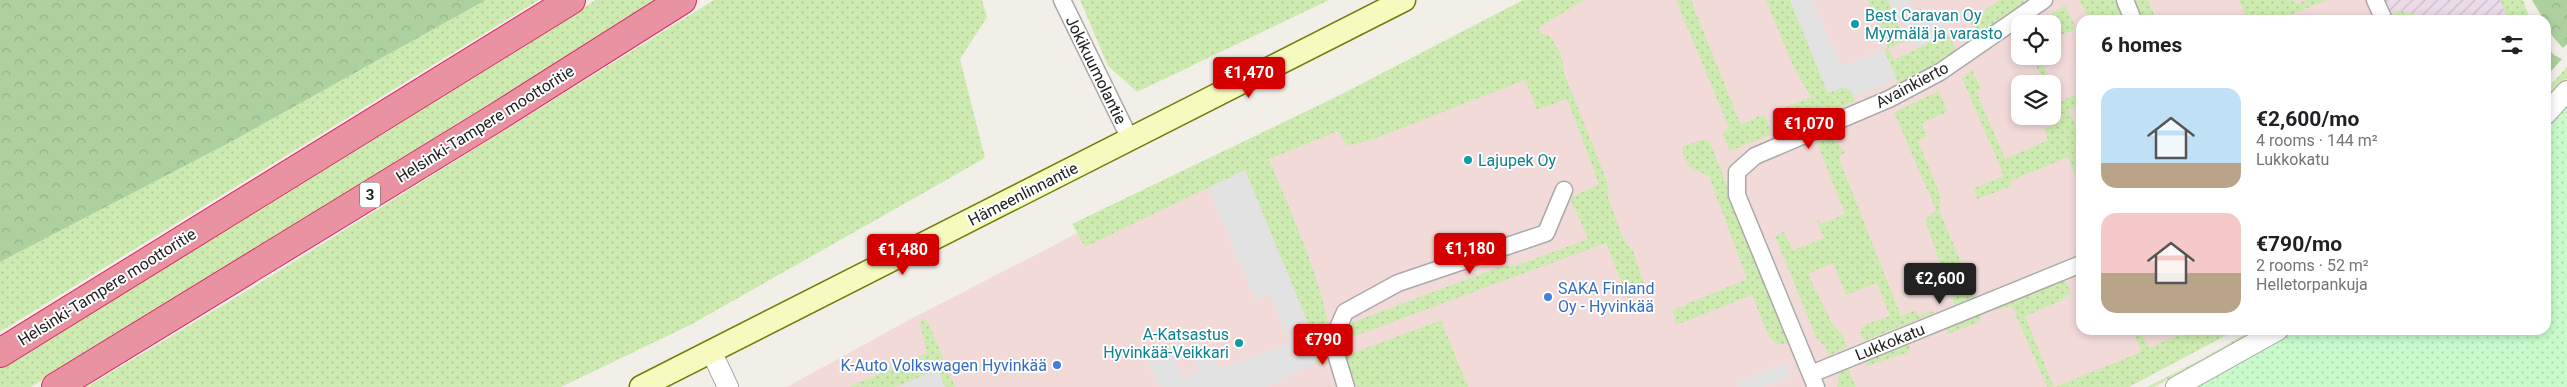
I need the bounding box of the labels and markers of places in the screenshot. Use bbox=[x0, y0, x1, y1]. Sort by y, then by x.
place label: Best Caravan Oy Myymälä ja varasto bbox=[1865, 6, 2003, 43]
marker: Best Caravan Oy Myymälä ja varasto bbox=[1849, 18, 1861, 30]
pin: €1,470 bbox=[1208, 56, 1290, 99]
pin: €1,070 bbox=[1768, 108, 1850, 150]
place label: Lajupek Oy bbox=[1478, 151, 1557, 170]
marker: Lajupek Oy bbox=[1462, 154, 1474, 166]
pin: €1,180 bbox=[1429, 232, 1511, 275]
pin: €1,480 bbox=[862, 234, 944, 276]
pin: €2,600 bbox=[1899, 262, 1981, 305]
place label: SAKA Finland Oy - Hyvinkää bbox=[1558, 279, 1654, 316]
marker: SAKA Finland Oy - Hyvinkää bbox=[1542, 291, 1554, 303]
pin: €790 bbox=[1293, 324, 1353, 366]
place label: A-Katsastus Hyvinkää-Veikkari bbox=[1103, 325, 1229, 362]
marker: A-Katsastus Hyvinkää-Veikkari bbox=[1233, 337, 1245, 349]
place label: K-Auto Volkswagen Hyvinkää bbox=[841, 356, 1047, 375]
marker: K-Auto Volkswagen Hyvinkää bbox=[1051, 359, 1063, 371]

